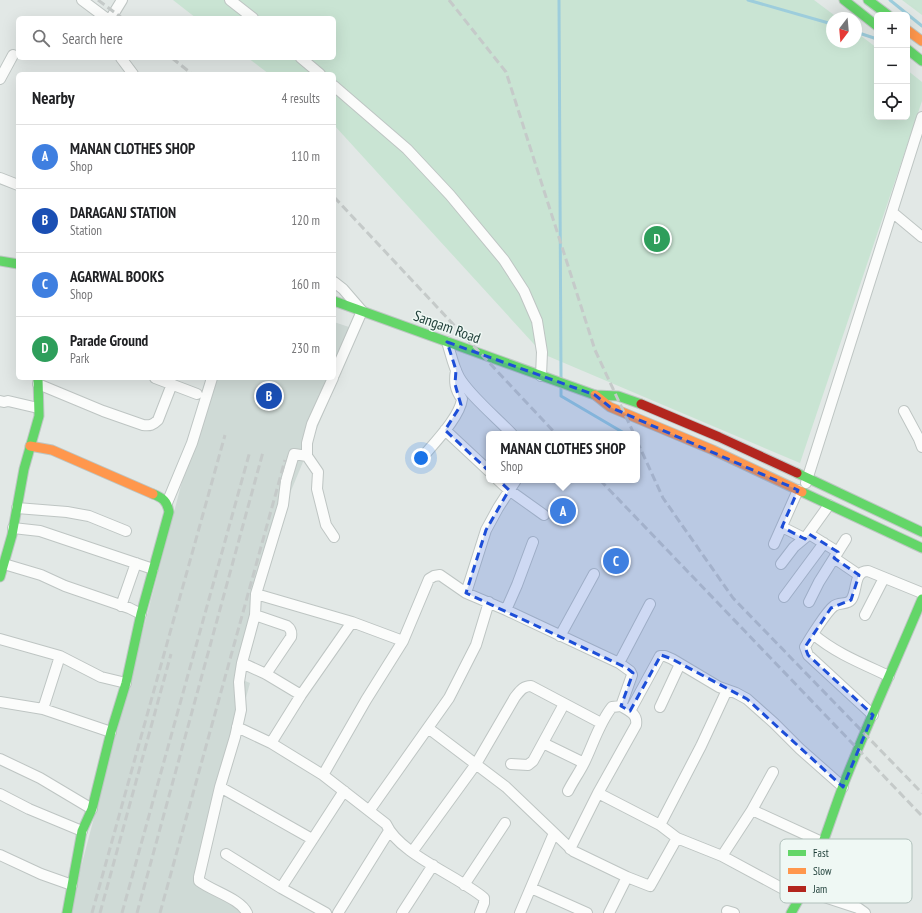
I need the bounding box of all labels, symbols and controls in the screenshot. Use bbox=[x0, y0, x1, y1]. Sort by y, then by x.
north arrow bbox=[826, 12, 862, 48]
map controls bbox=[874, 12, 910, 120]
button: + bbox=[874, 12, 910, 48]
search box bbox=[16, 16, 336, 60]
icon: search bbox=[30, 27, 52, 49]
text: Search here bbox=[62, 29, 123, 48]
button: − bbox=[874, 48, 910, 84]
button: locate bbox=[874, 84, 910, 120]
text: Nearby bbox=[32, 87, 75, 109]
text: 4 results bbox=[281, 90, 320, 107]
text: MANAN CLOTHES SHOP bbox=[70, 139, 195, 158]
text: A bbox=[42, 148, 48, 165]
text: 110 m bbox=[291, 148, 320, 165]
text: Shop bbox=[70, 158, 93, 175]
text: DARAGANJ STATION bbox=[70, 203, 176, 222]
text: B bbox=[42, 212, 48, 229]
text: 120 m bbox=[291, 212, 320, 229]
text: Station bbox=[70, 222, 102, 239]
pin: D bbox=[644, 224, 670, 254]
text: AGARWAL BOOKS bbox=[70, 267, 164, 286]
text: C bbox=[42, 276, 48, 293]
text: 160 m bbox=[291, 276, 320, 293]
text: Shop bbox=[70, 286, 93, 303]
street label: Sangam Road bbox=[411, 306, 483, 347]
text: Parade Ground bbox=[70, 331, 148, 350]
text: D bbox=[42, 340, 48, 357]
text: 230 m bbox=[291, 340, 320, 357]
text: Park bbox=[70, 350, 89, 367]
pin: B bbox=[256, 381, 282, 411]
popup bbox=[486, 431, 640, 483]
text: MANAN CLOTHES SHOP bbox=[500, 439, 626, 458]
your location bbox=[411, 448, 431, 468]
text: Shop bbox=[500, 458, 523, 475]
pin: A bbox=[550, 496, 576, 526]
pin: C bbox=[603, 546, 629, 576]
legend bbox=[780, 839, 912, 903]
text: Fast bbox=[813, 846, 829, 860]
text: Slow bbox=[813, 864, 832, 878]
text: Jam bbox=[812, 882, 827, 896]

